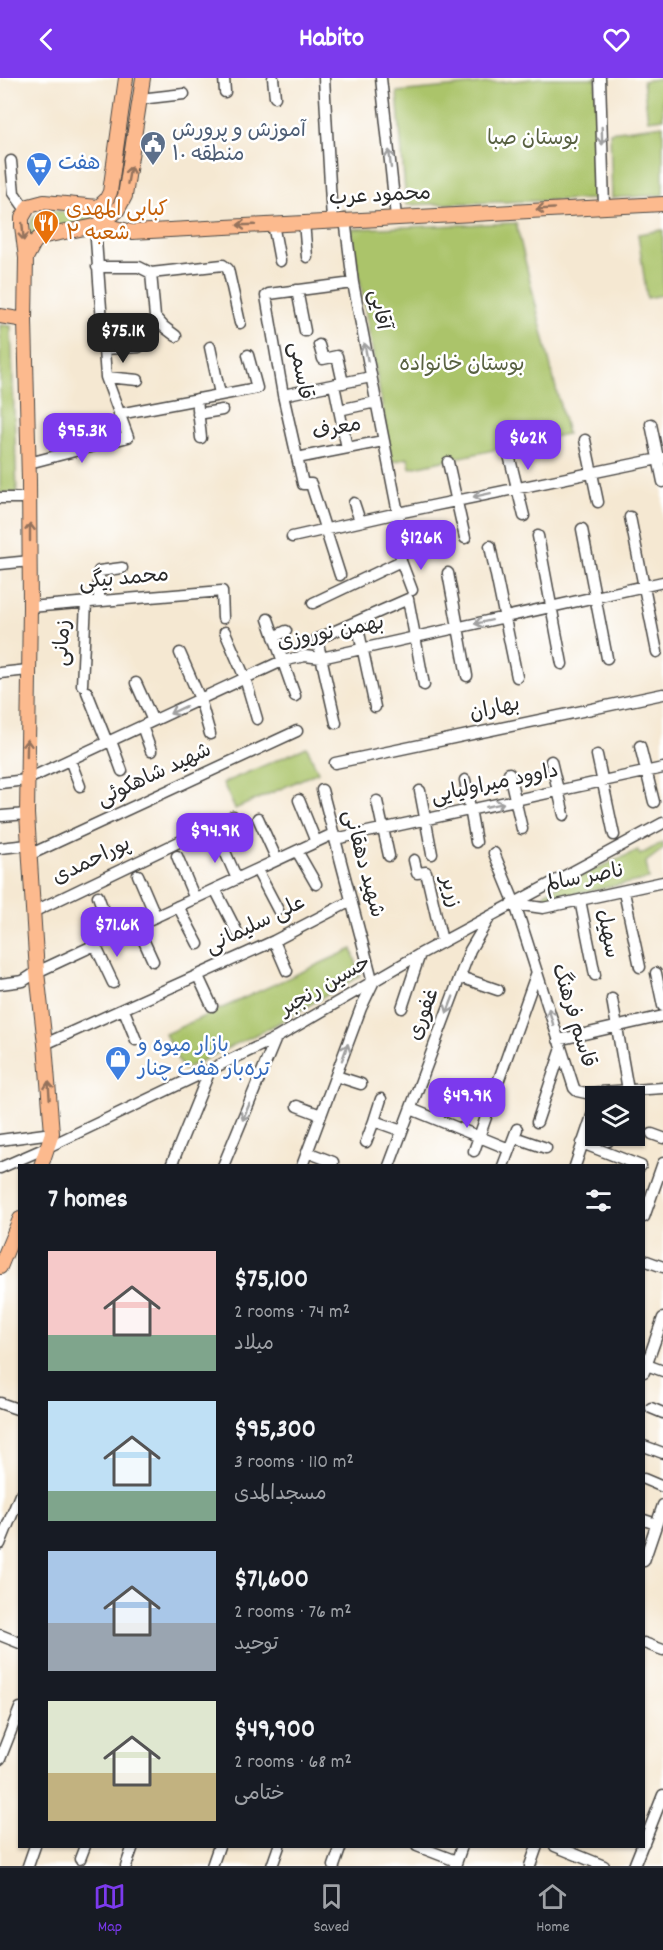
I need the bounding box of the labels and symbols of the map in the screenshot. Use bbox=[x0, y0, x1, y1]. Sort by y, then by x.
place label: آموزش و پرورش منطقه ۱۰ bbox=[172, 117, 307, 171]
park label: بوستان صبا bbox=[487, 125, 579, 155]
one-way arrow bbox=[596, 126, 608, 146]
public building icon: آموزش و پرورش منطقه ۱۰ bbox=[138, 129, 168, 167]
one-way arrow bbox=[384, 149, 395, 169]
supermarket icon: هفت bbox=[24, 150, 54, 188]
place label: هفت bbox=[58, 150, 100, 180]
one-way arrow bbox=[124, 166, 135, 185]
street label: محمود عرب bbox=[328, 179, 432, 215]
place label: کبابی المهدی شعبه ۲ bbox=[66, 196, 168, 250]
one-way arrow bbox=[536, 203, 556, 214]
restaurant icon: کبابی المهدی شعبه ۲ bbox=[31, 208, 61, 246]
one-way arrow bbox=[236, 219, 256, 230]
one-way arrow bbox=[18, 221, 29, 241]
street label: آقایی bbox=[359, 287, 397, 333]
pin: $75.1K bbox=[74, 313, 172, 364]
street label: قاسمی bbox=[279, 340, 319, 402]
one-way arrow bbox=[360, 343, 371, 363]
park label: بوستان خانواده bbox=[399, 351, 525, 381]
street label: معرف bbox=[310, 411, 364, 449]
pin: $95.3K bbox=[33, 413, 131, 464]
pin: $62K bbox=[492, 420, 564, 471]
one-way arrow bbox=[473, 490, 493, 501]
pin: $126K bbox=[379, 520, 463, 571]
one-way arrow bbox=[24, 523, 36, 543]
street label: محمد بیگی bbox=[78, 561, 170, 599]
street label: بهمن نوروزی bbox=[275, 609, 387, 659]
one-way arrow bbox=[474, 617, 493, 628]
street label: زمانی bbox=[48, 619, 80, 667]
street label: بهاران bbox=[467, 690, 523, 730]
one-way arrow bbox=[169, 704, 187, 716]
street label: شهید شاهکوئی bbox=[93, 736, 217, 816]
one-way arrow bbox=[21, 739, 32, 759]
street label: داوود میراولیایی bbox=[429, 757, 561, 813]
one-way arrow bbox=[484, 799, 504, 810]
street label: شهید دهقانی bbox=[333, 807, 391, 921]
pin: $94.9K bbox=[166, 813, 264, 864]
street label: پوراحمدی bbox=[48, 830, 136, 894]
street label: ناصر سالم bbox=[543, 857, 627, 901]
street label: زریر bbox=[430, 871, 468, 911]
street label: علی سلیمانی bbox=[201, 889, 311, 963]
pin: $71.6K bbox=[68, 907, 166, 958]
street label: سهیل bbox=[587, 907, 625, 961]
street label: حسین رنجبر bbox=[273, 949, 377, 1026]
street label: قاسم فرهنگ bbox=[542, 960, 602, 1072]
street label: غفوری bbox=[401, 984, 449, 1046]
one-way arrow bbox=[443, 996, 454, 1014]
one-way arrow bbox=[545, 1008, 556, 1027]
place label: بازار میوه و تره‌بار هفت چنار bbox=[136, 1032, 271, 1086]
one-way arrow bbox=[340, 1043, 351, 1062]
shop icon: بازار میوه و تره‌بار هفت چنار bbox=[103, 1044, 133, 1082]
pin: $49.9K bbox=[418, 1078, 516, 1129]
one-way arrow bbox=[43, 1080, 54, 1100]
one-way arrow bbox=[240, 1102, 251, 1120]

